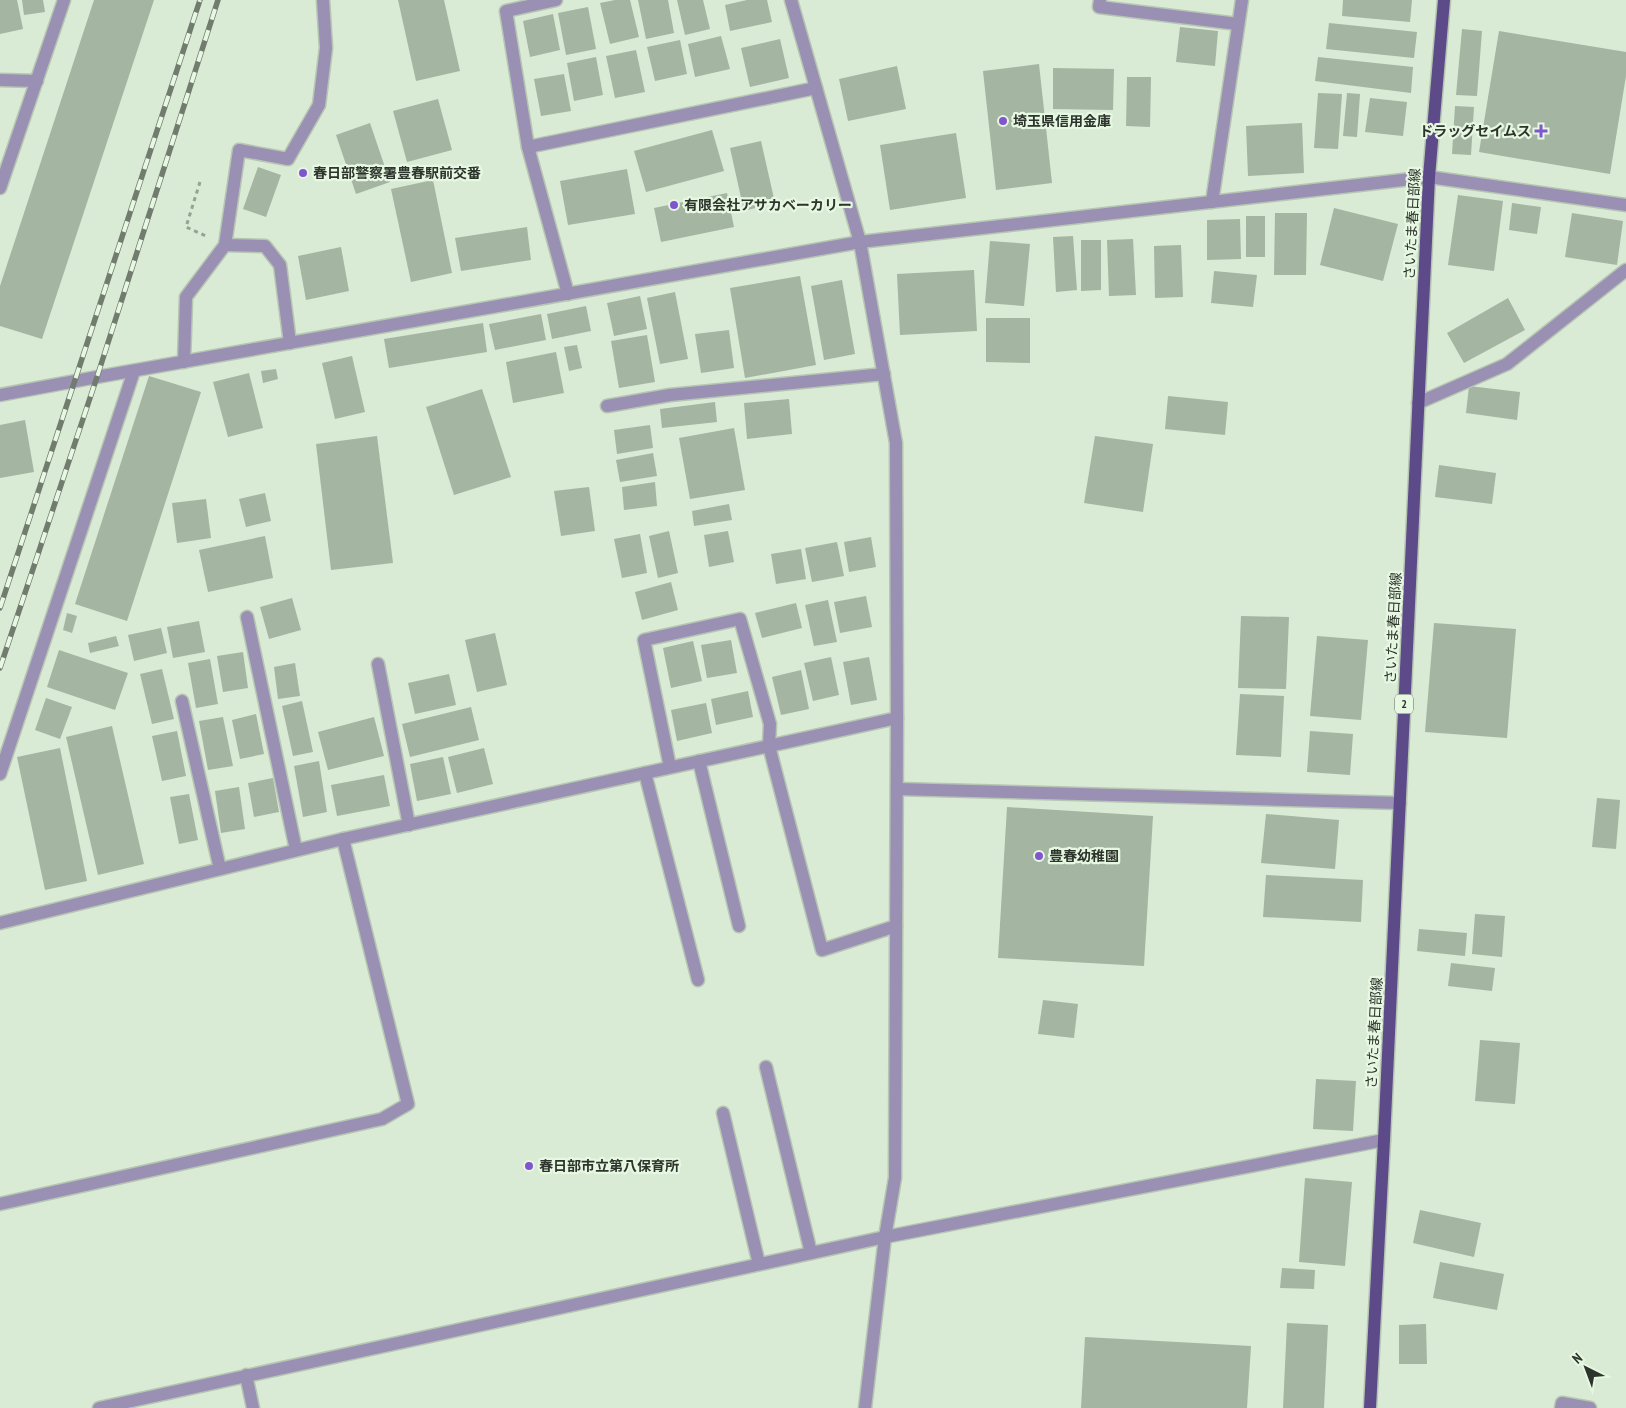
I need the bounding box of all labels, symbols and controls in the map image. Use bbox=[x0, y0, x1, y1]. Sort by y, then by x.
place label: 埼玉県信用金庫 bbox=[1013, 112, 1111, 130]
marker: 埼玉県信用金庫 bbox=[997, 115, 1009, 127]
place label: ドラッグセイムス bbox=[1419, 122, 1531, 140]
marker: ドラッグセイムス bbox=[1535, 125, 1547, 137]
place label: 春日部警察署豊春駅前交番 bbox=[313, 164, 481, 182]
marker: 春日部警察署豊春駅前交番 bbox=[297, 167, 309, 179]
street label: さいたま春日部線 bbox=[1400, 168, 1424, 280]
place label: 有限会社アサカベーカリー bbox=[684, 196, 852, 214]
marker: 有限会社アサカベーカリー bbox=[668, 199, 680, 211]
street label: さいたま春日部線 bbox=[1381, 572, 1405, 684]
road number: 2 bbox=[1395, 694, 1413, 714]
place label: 豊春幼稚園 bbox=[1049, 847, 1119, 865]
marker: 豊春幼稚園 bbox=[1033, 850, 1045, 862]
street label: さいたま春日部線 bbox=[1362, 977, 1386, 1089]
place label: 春日部市立第八保育所 bbox=[539, 1157, 679, 1175]
marker: 春日部市立第八保育所 bbox=[523, 1160, 535, 1172]
north arrow bbox=[1561, 1343, 1611, 1393]
text: N bbox=[1568, 1349, 1586, 1368]

